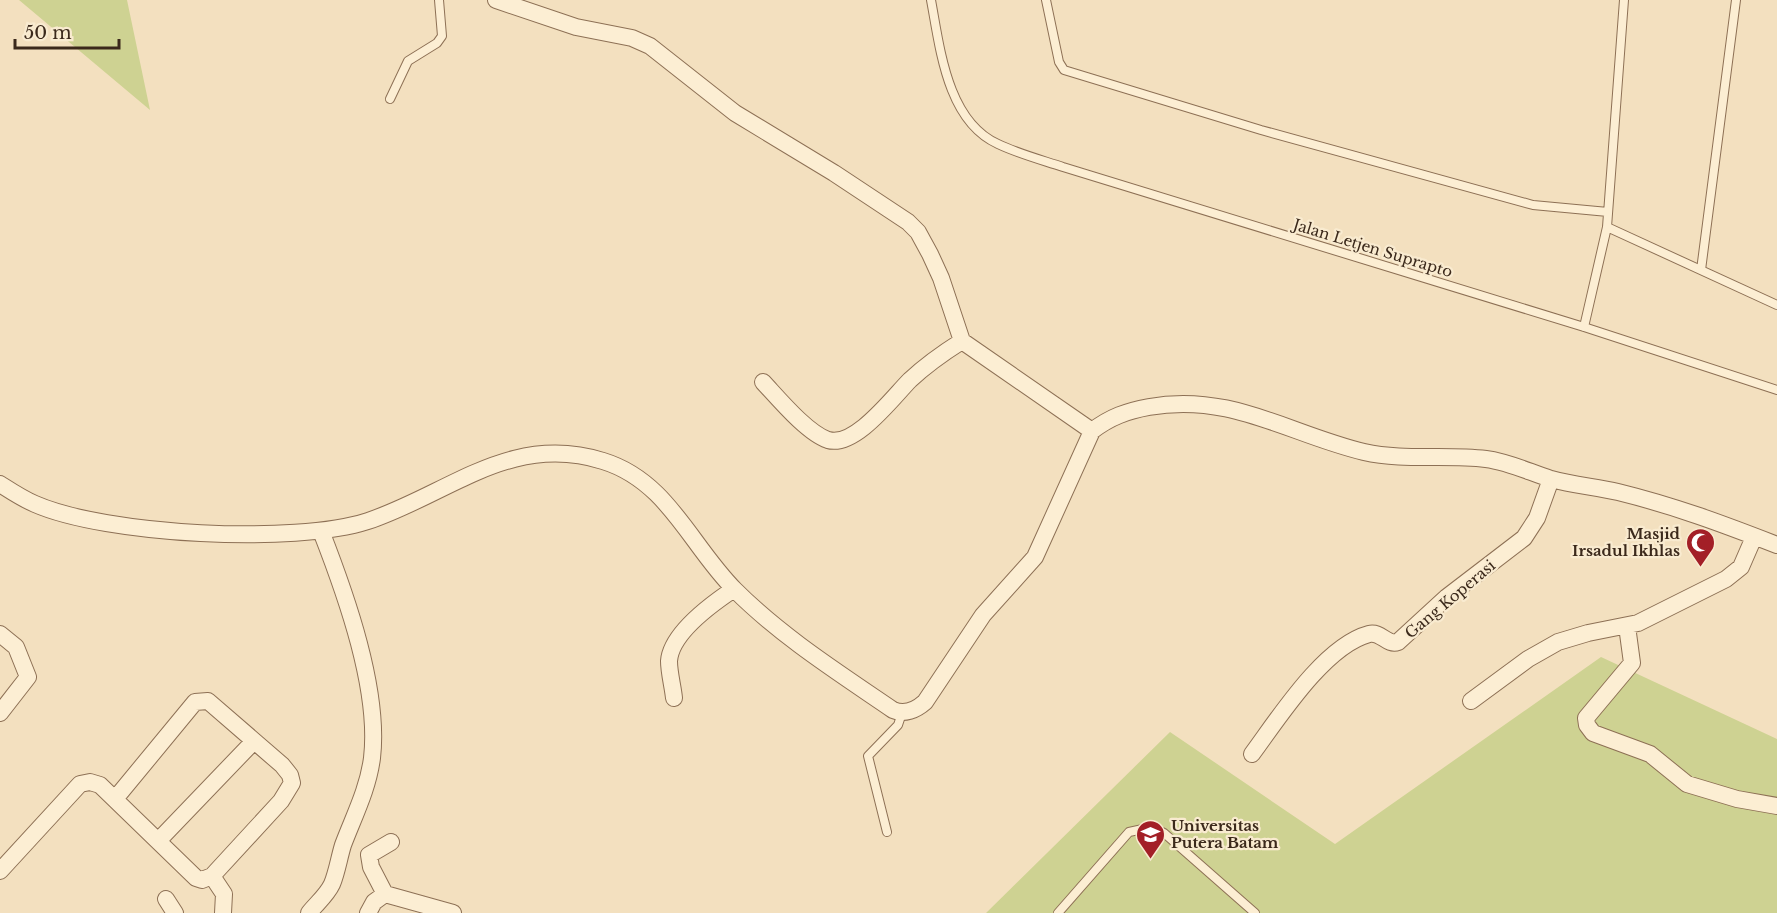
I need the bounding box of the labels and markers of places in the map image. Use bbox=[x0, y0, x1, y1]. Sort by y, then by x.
place label: Masjid Irsadul Ikhlas bbox=[1572, 524, 1681, 560]
mosque icon: Masjid Irsadul Ikhlas bbox=[1685, 526, 1717, 568]
place label: Universitas Putera Batam bbox=[1171, 816, 1279, 852]
school or university icon: Universitas Putera Batam bbox=[1134, 818, 1166, 860]

